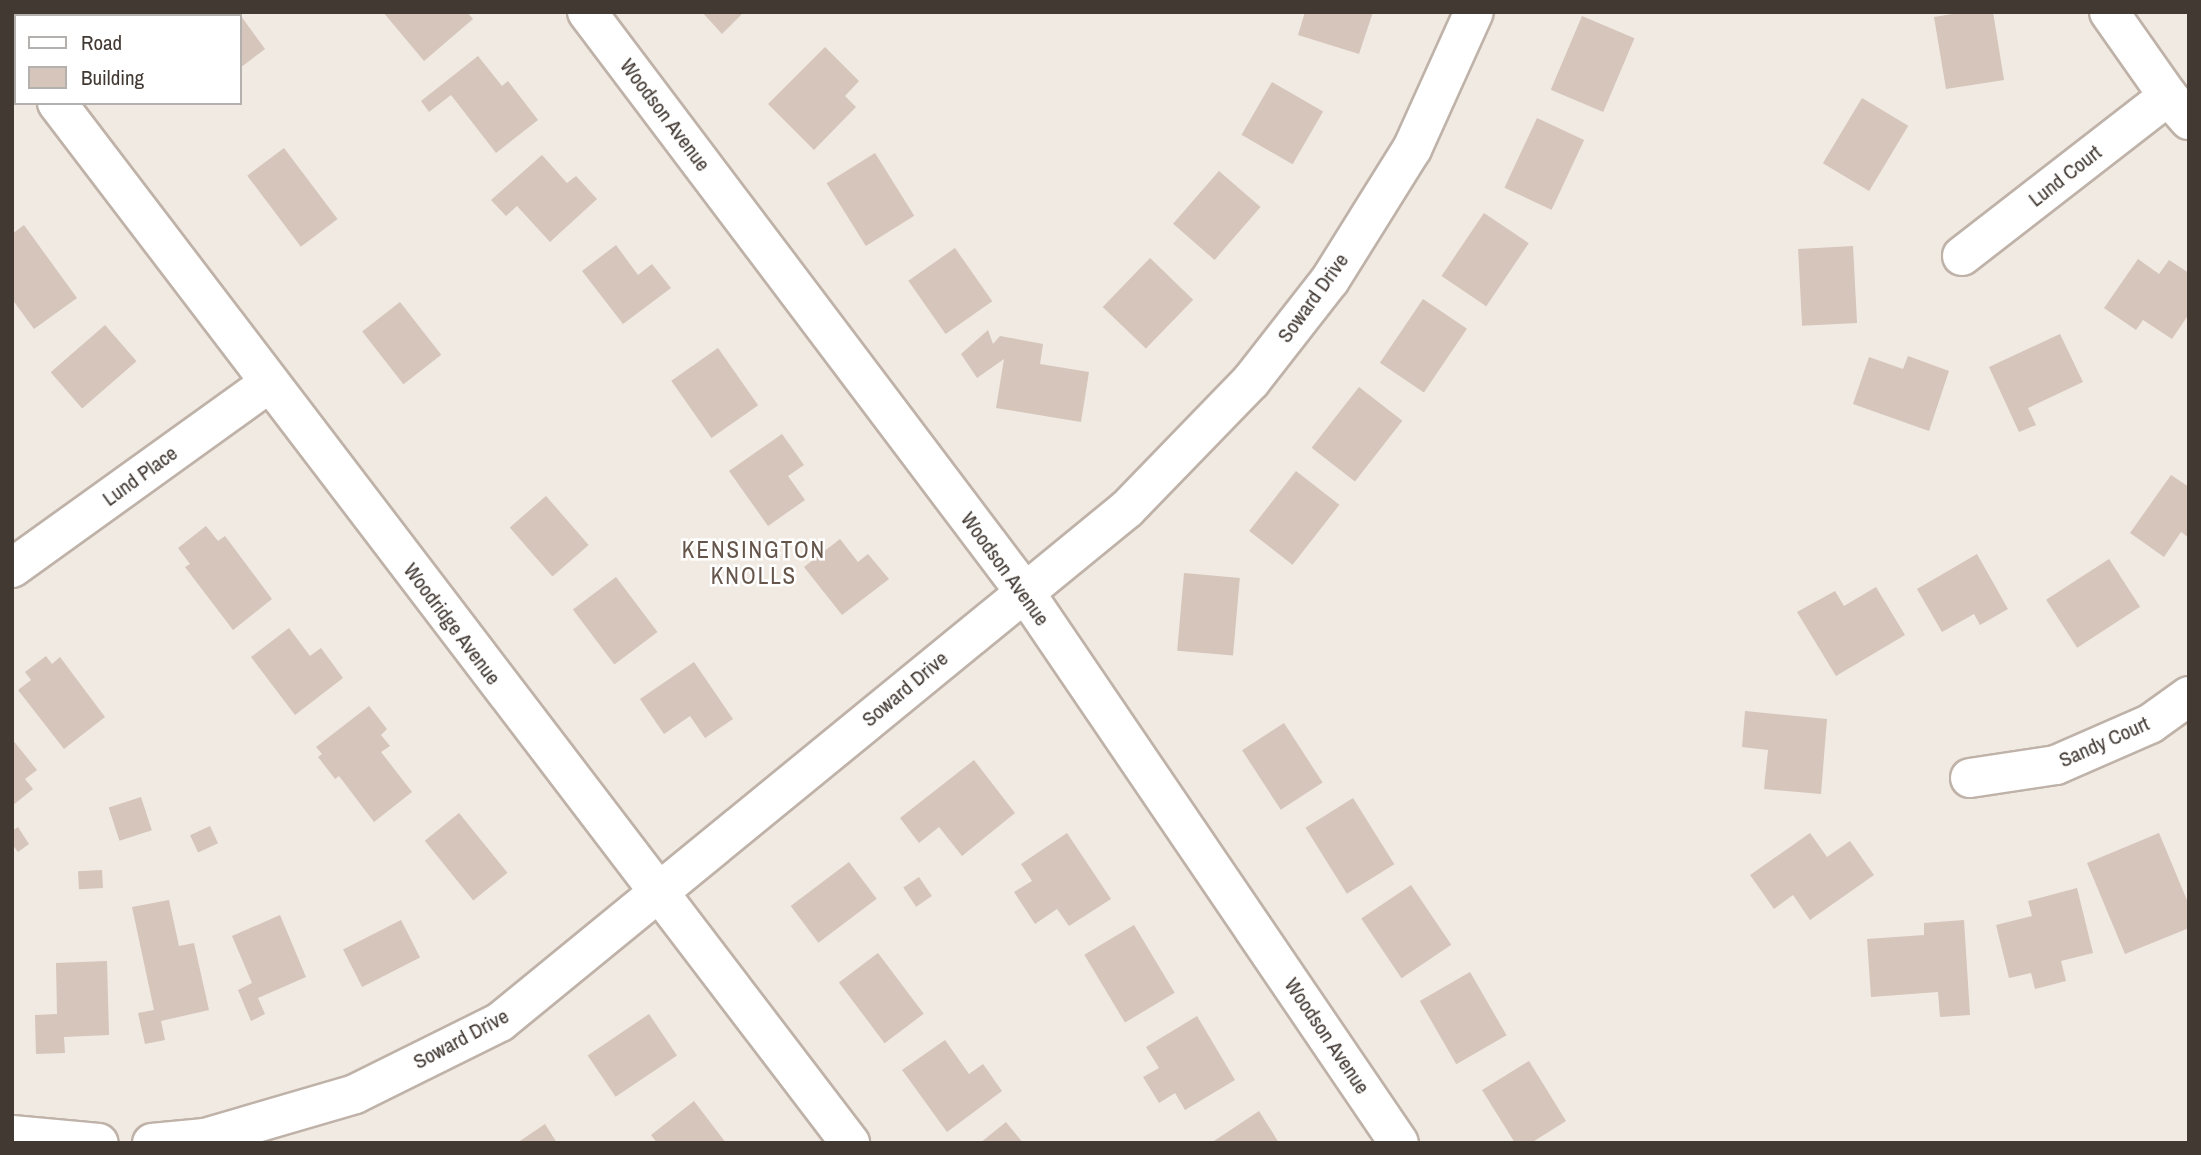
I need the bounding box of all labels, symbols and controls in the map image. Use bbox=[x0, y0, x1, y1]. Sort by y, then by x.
legend bbox=[14, 14, 242, 105]
text: Road bbox=[81, 28, 122, 57]
street label: Woodson Avenue bbox=[614, 53, 716, 177]
text: Building bbox=[81, 63, 144, 92]
street label: Lund Court bbox=[2024, 140, 2106, 212]
street label: Soward Drive bbox=[1272, 248, 1354, 348]
street label: Lund Place bbox=[98, 440, 182, 512]
street label: Woodson Avenue bbox=[955, 507, 1055, 631]
district label: KENSINGTON KNOLLS bbox=[683, 536, 825, 590]
street label: Woodridge Avenue bbox=[398, 558, 506, 690]
street label: Soward Drive bbox=[857, 646, 953, 732]
street label: Sandy Court bbox=[2055, 711, 2153, 773]
street label: Woodson Avenue bbox=[1279, 973, 1375, 1099]
street label: Soward Drive bbox=[409, 1003, 513, 1075]

